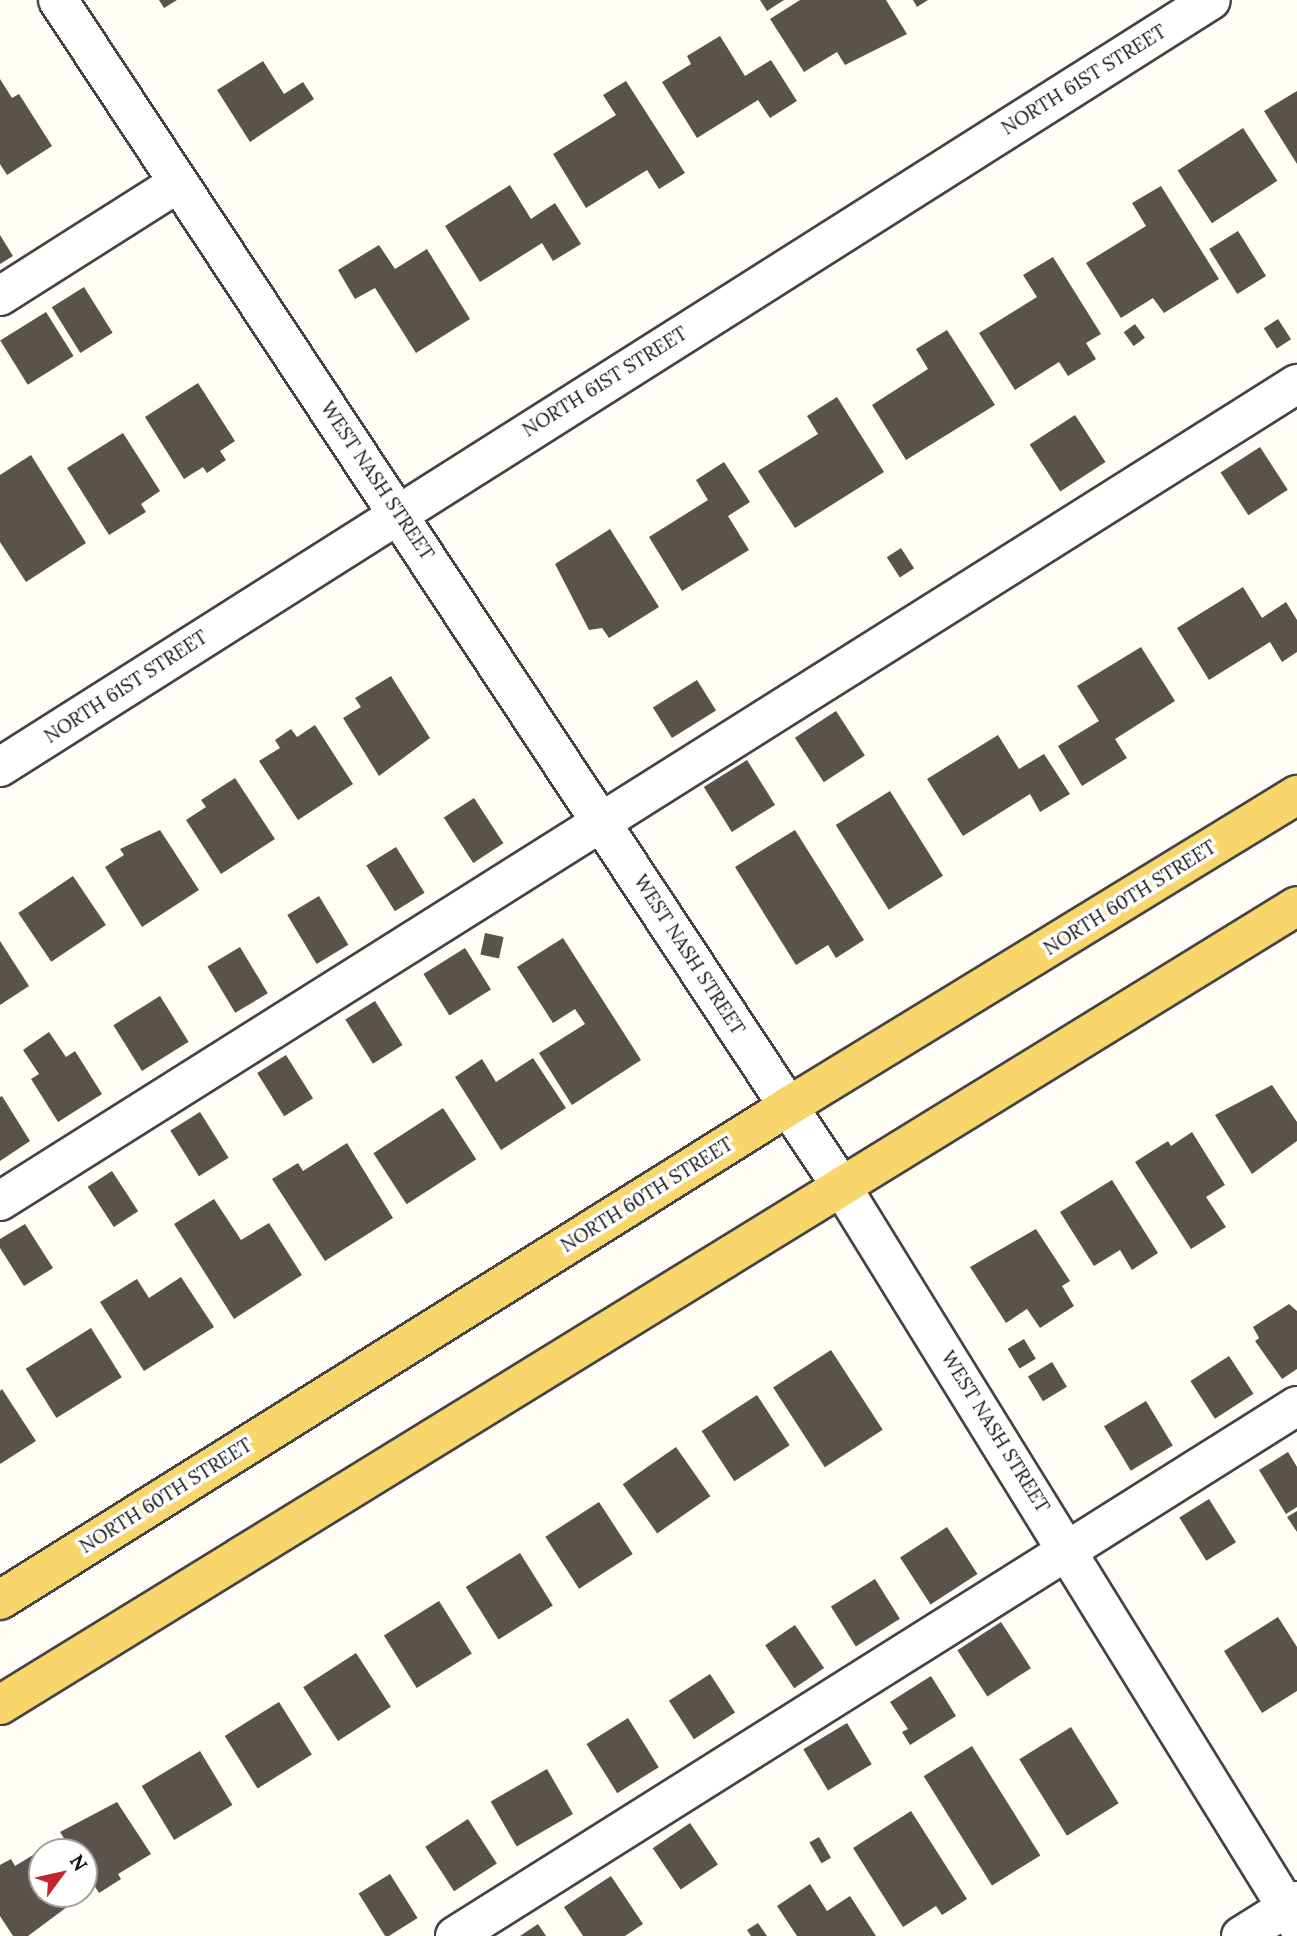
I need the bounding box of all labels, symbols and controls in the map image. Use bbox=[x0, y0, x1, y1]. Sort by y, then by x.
street label: NORTH 61ST STREET bbox=[998, 20, 1170, 140]
street label: NORTH 61ST STREET bbox=[519, 322, 691, 442]
street label: WEST NASH STREET bbox=[315, 397, 439, 565]
street label: NORTH 61ST STREET bbox=[40, 626, 212, 748]
street label: NORTH 60TH STREET bbox=[1040, 836, 1220, 960]
street label: WEST NASH STREET bbox=[629, 871, 749, 1039]
street label: NORTH 60TH STREET bbox=[557, 1133, 737, 1257]
street label: WEST NASH STREET bbox=[936, 1347, 1054, 1517]
street label: NORTH 60TH STREET bbox=[76, 1434, 256, 1558]
north arrow bbox=[28, 1838, 98, 1908]
text: N bbox=[65, 1850, 93, 1875]

